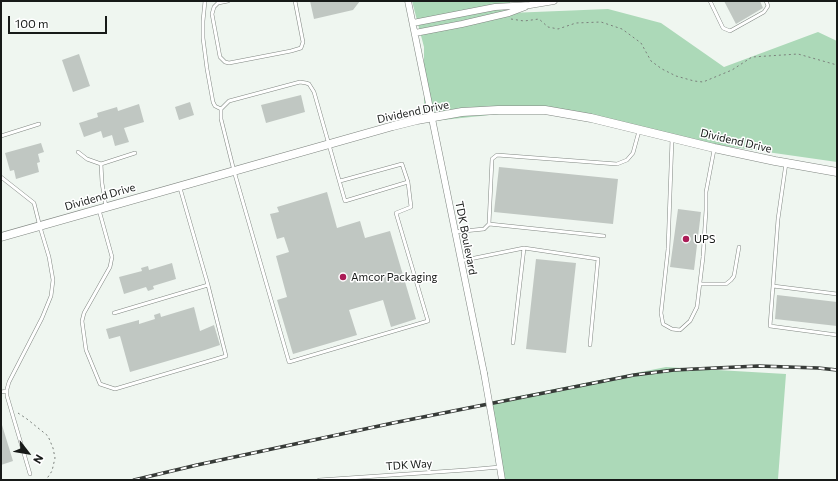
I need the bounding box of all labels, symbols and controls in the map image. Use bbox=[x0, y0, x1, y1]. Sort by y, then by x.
scale bar bbox=[10, 8, 109, 34]
text: 100 m bbox=[15, 16, 49, 30]
street label: Dividend Drive bbox=[376, 98, 450, 126]
street label: Dividend Drive bbox=[699, 126, 773, 156]
street label: Dividend Drive bbox=[63, 181, 137, 213]
street label: TDK Boulevard bbox=[452, 200, 480, 276]
place label: UPS bbox=[694, 232, 715, 246]
marker: UPS bbox=[681, 234, 691, 244]
place label: Amcor Packaging bbox=[351, 270, 438, 284]
marker: Amcor Packaging bbox=[338, 272, 348, 282]
north arrow bbox=[8, 433, 48, 473]
text: N bbox=[31, 453, 46, 466]
street label: TDK Way bbox=[385, 457, 433, 473]

